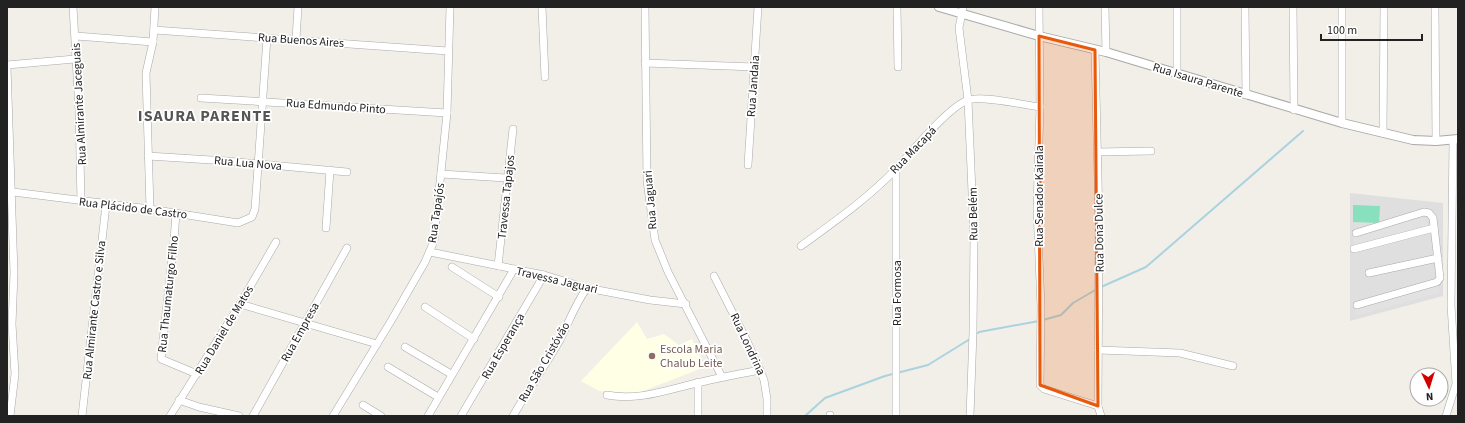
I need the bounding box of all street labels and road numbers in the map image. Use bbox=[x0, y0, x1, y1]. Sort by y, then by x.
street label: Rua Buenos Aires bbox=[257, 29, 345, 52]
street label: Rua Almirante Jaceguais bbox=[68, 42, 91, 166]
street label: Rua Jandaia bbox=[743, 55, 764, 117]
street label: Rua Isaura Parente bbox=[1151, 59, 1245, 102]
street label: Rua Edmundo Pinto bbox=[286, 95, 386, 118]
street label: Rua Macapá bbox=[886, 123, 940, 178]
street label: Rua Senador Kairala bbox=[1031, 145, 1048, 247]
street label: Rua Lua Nova bbox=[213, 152, 283, 175]
street label: Travessa Tapajos bbox=[494, 154, 519, 240]
street label: Rua Jaguari bbox=[639, 170, 662, 230]
street label: Rua Tapajós bbox=[424, 182, 449, 244]
street label: Rua Belém bbox=[965, 187, 982, 241]
street label: Rua Plácido de Castro bbox=[78, 193, 188, 224]
street label: Rua Dona Dulce bbox=[1090, 193, 1109, 273]
street label: Rua Thaumaturgo Filho bbox=[154, 235, 183, 353]
street label: Rua Almirante Castro e Silva bbox=[79, 240, 110, 381]
street label: Rua Formosa bbox=[889, 260, 906, 326]
street label: Travessa Jaguari bbox=[514, 263, 599, 298]
street label: Rua Daniel de Matos bbox=[191, 283, 258, 378]
street label: Rua Empresa bbox=[277, 299, 324, 365]
street label: Rua Esperança bbox=[478, 310, 529, 382]
street label: Rua Londrina bbox=[726, 310, 769, 378]
street label: Rua São Cristóvão bbox=[515, 319, 574, 406]

